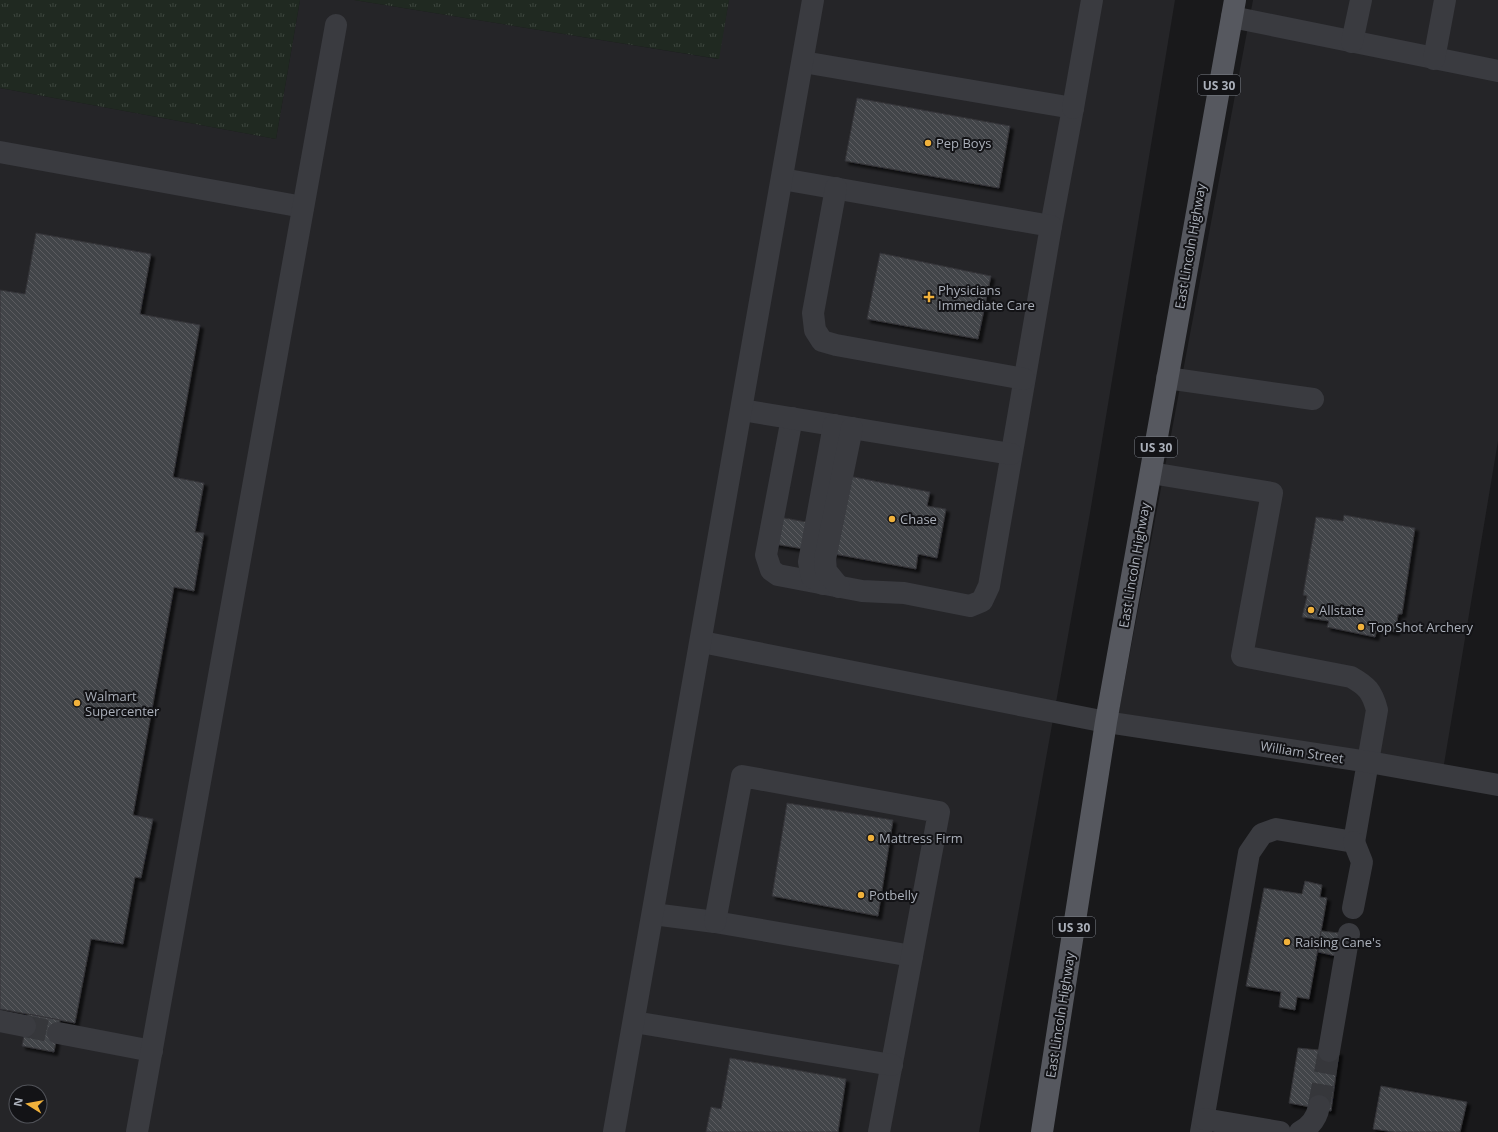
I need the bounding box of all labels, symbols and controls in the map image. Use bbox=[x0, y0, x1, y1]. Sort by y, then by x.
road number: US 30 bbox=[1198, 75, 1240, 95]
place label: Pep Boys bbox=[936, 134, 991, 152]
marker: Pep Boys bbox=[923, 138, 933, 148]
street label: East Lincoln Highway bbox=[1170, 181, 1210, 310]
place label: Physicians Immediate Care bbox=[938, 281, 1035, 314]
marker: Physicians Immediate Care bbox=[923, 291, 935, 303]
road number: US 30 bbox=[1135, 437, 1177, 457]
street label: East Lincoln Highway bbox=[1114, 500, 1154, 629]
place label: Chase bbox=[900, 510, 937, 528]
marker: Chase bbox=[887, 514, 897, 524]
place label: Allstate bbox=[1319, 601, 1364, 619]
marker: Allstate bbox=[1306, 605, 1316, 615]
place label: Top Shot Archery bbox=[1369, 618, 1474, 636]
marker: Top Shot Archery bbox=[1356, 622, 1366, 632]
place label: Walmart Supercenter bbox=[85, 687, 160, 720]
marker: Walmart Supercenter bbox=[72, 698, 82, 708]
street label: William Street bbox=[1259, 737, 1345, 768]
place label: Mattress Firm bbox=[879, 829, 963, 847]
marker: Mattress Firm bbox=[866, 833, 876, 843]
place label: Potbelly bbox=[869, 886, 918, 904]
marker: Potbelly bbox=[856, 890, 866, 900]
road number: US 30 bbox=[1053, 917, 1095, 937]
place label: Raising Cane's bbox=[1295, 933, 1381, 951]
marker: Raising Cane's bbox=[1282, 937, 1292, 947]
street label: East Lincoln Highway bbox=[1041, 950, 1079, 1079]
north arrow bbox=[8, 1084, 48, 1124]
text: N bbox=[9, 1096, 26, 1108]

